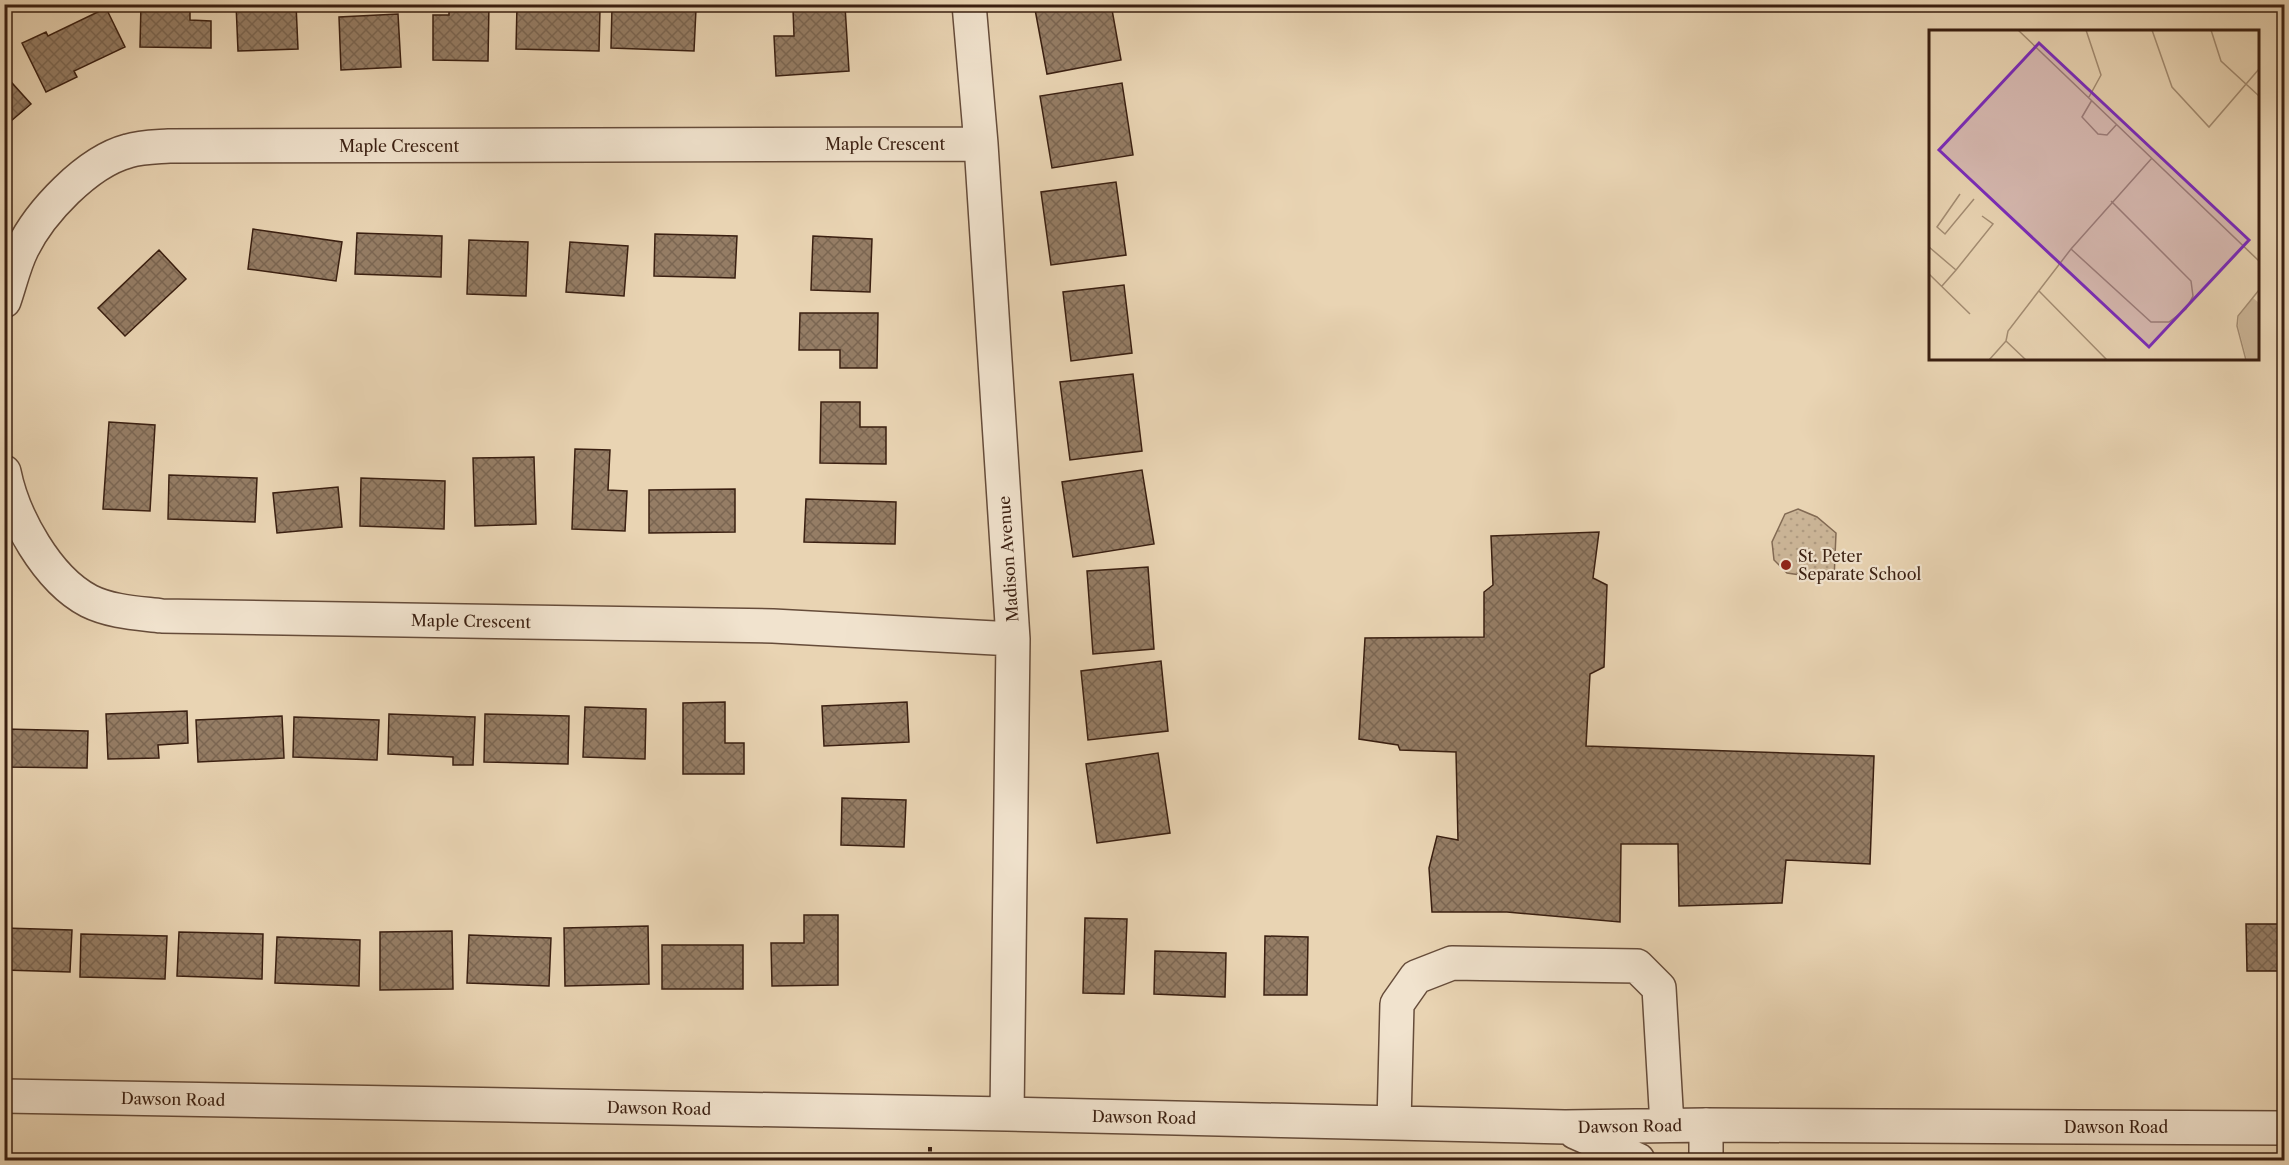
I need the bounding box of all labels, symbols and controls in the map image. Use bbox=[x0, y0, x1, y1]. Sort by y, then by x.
inset map bbox=[1929, 30, 2259, 360]
street label: Maple Crescent bbox=[825, 134, 945, 154]
street label: Maple Crescent bbox=[339, 136, 459, 156]
street label: Madison Avenue bbox=[994, 495, 1022, 623]
place label: St. Peter Separate School bbox=[1798, 546, 1921, 584]
marker: St. Peter Separate School bbox=[1779, 558, 1793, 572]
street label: Maple Crescent bbox=[411, 610, 532, 632]
street label: Dawson Road bbox=[121, 1088, 226, 1110]
street label: Dawson Road bbox=[607, 1097, 712, 1119]
street label: Dawson Road bbox=[1092, 1106, 1197, 1128]
street label: Dawson Road bbox=[1578, 1115, 1683, 1137]
street label: Dawson Road bbox=[2064, 1117, 2169, 1137]

